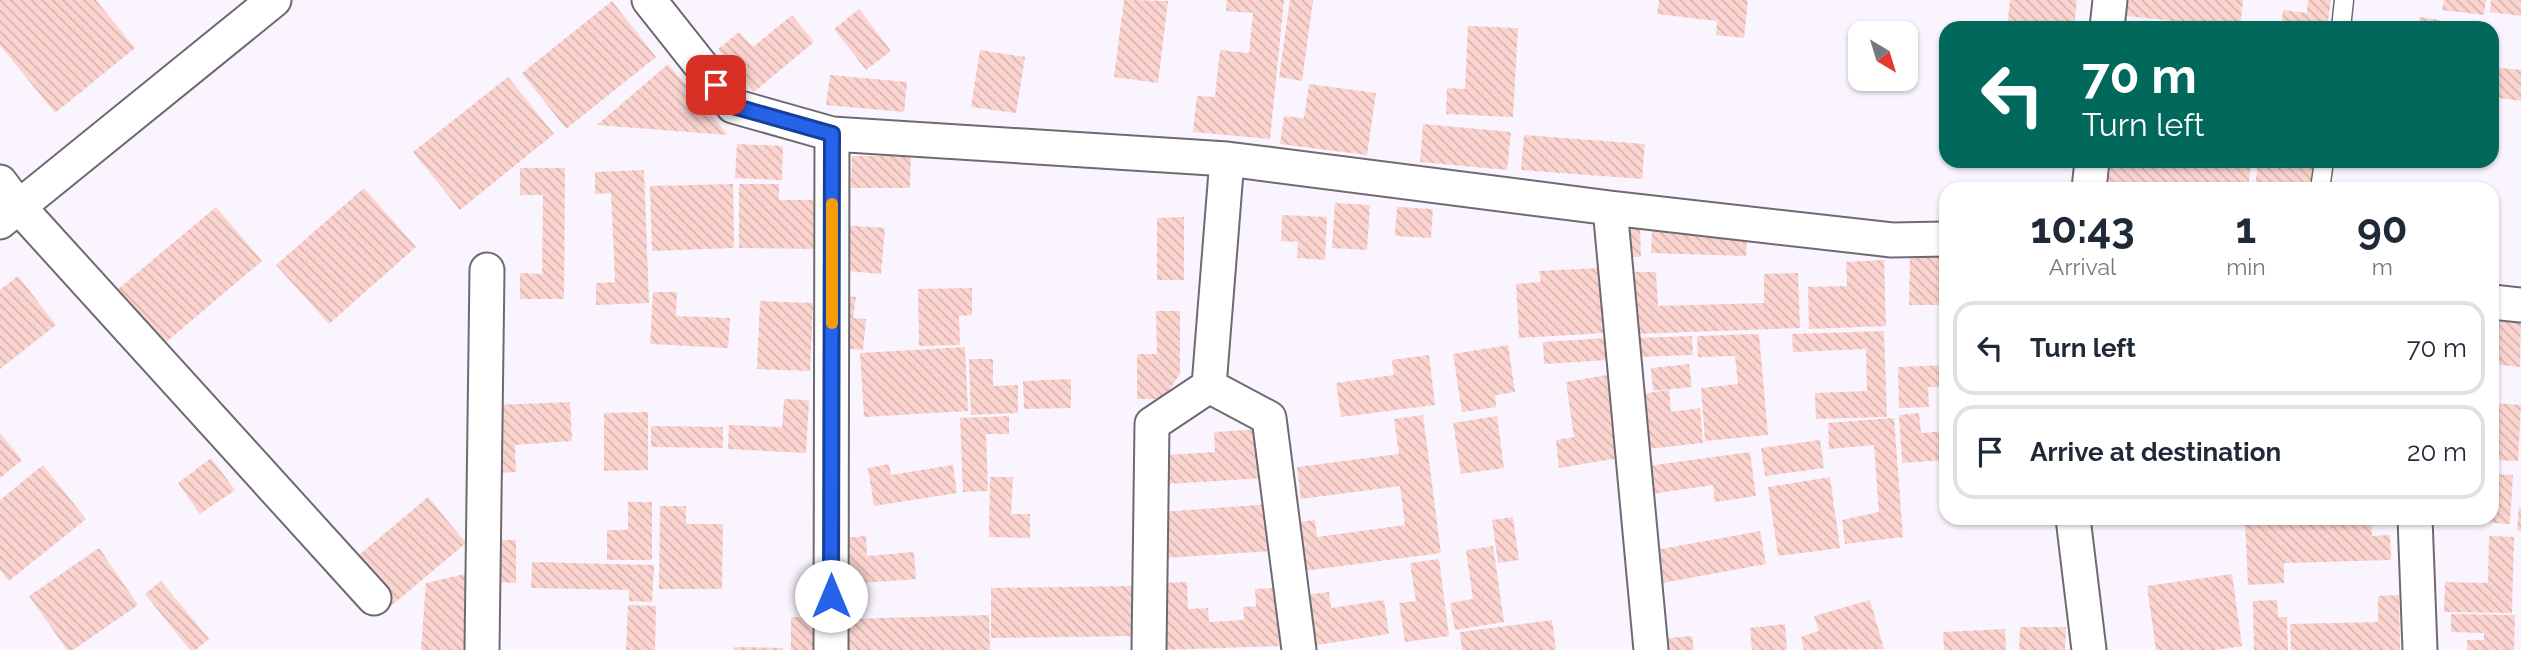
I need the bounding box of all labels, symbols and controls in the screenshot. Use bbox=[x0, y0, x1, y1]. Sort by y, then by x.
north arrow bbox=[1848, 21, 1918, 91]
map controls bbox=[1848, 21, 1918, 91]
text: 70 m bbox=[2082, 47, 2197, 104]
icon: left bbox=[1967, 49, 2058, 140]
pin bbox=[686, 55, 746, 115]
icon: arrive bbox=[697, 66, 735, 104]
text: Turn left bbox=[2082, 106, 2204, 143]
text: 10:43 bbox=[2030, 204, 2135, 253]
text: 1 bbox=[2236, 204, 2256, 253]
text: 90 bbox=[2357, 204, 2408, 253]
text: Arrival bbox=[2049, 253, 2116, 280]
text: min bbox=[2226, 253, 2266, 280]
text: m bbox=[2372, 253, 2393, 280]
icon: left bbox=[1971, 329, 2009, 367]
text: Turn left bbox=[2030, 333, 2136, 363]
text: 70 m bbox=[2407, 333, 2467, 363]
icon: arrive bbox=[1971, 433, 2009, 471]
text: Arrive at destination bbox=[2030, 437, 2281, 467]
text: 20 m bbox=[2407, 437, 2467, 467]
position arrow bbox=[794, 559, 868, 633]

